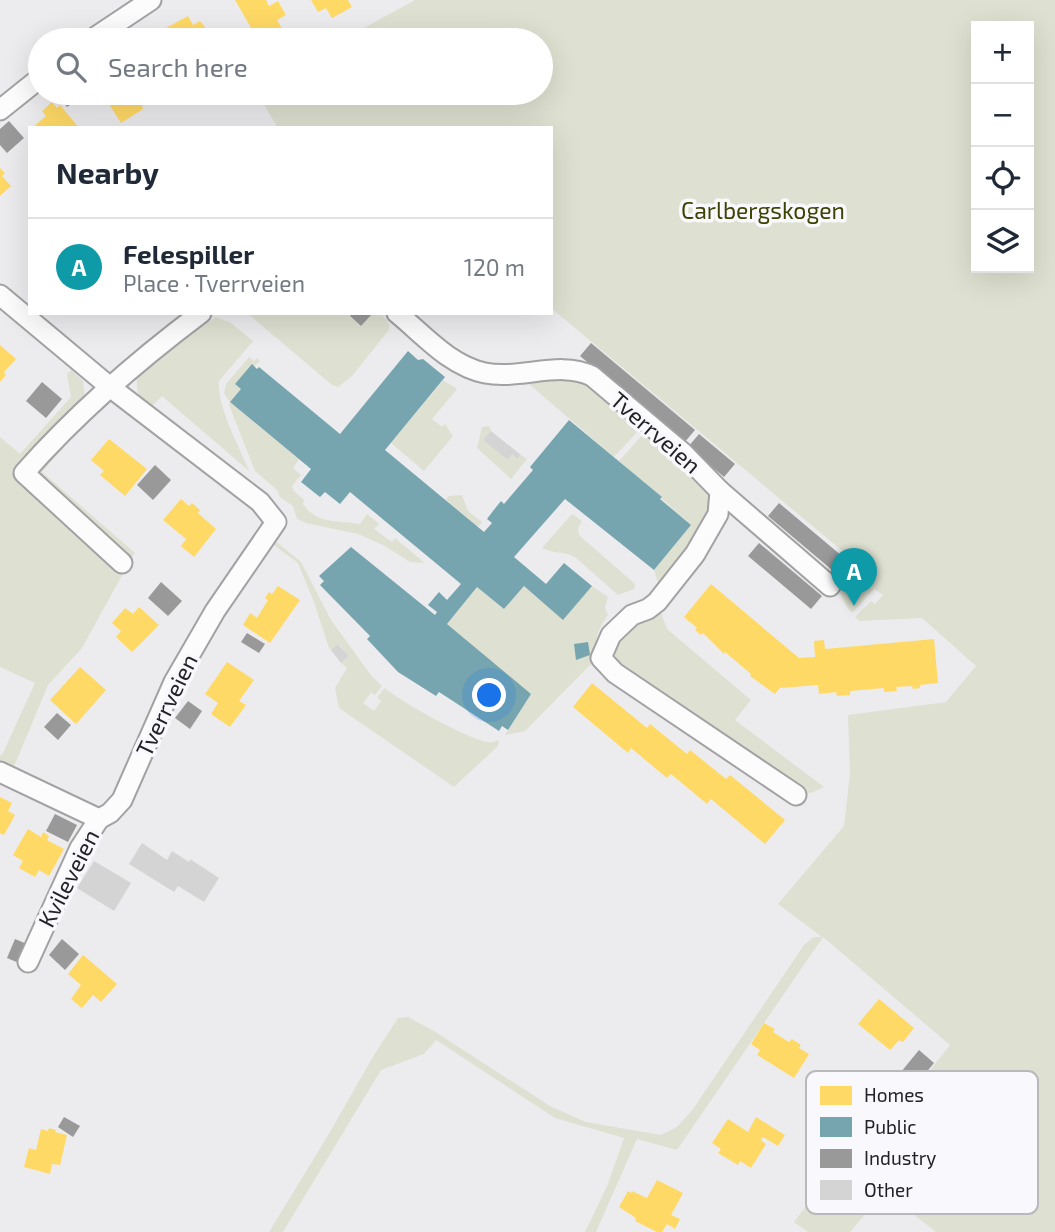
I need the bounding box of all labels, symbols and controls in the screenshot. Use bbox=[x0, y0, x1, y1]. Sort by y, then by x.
map controls bbox=[971, 21, 1034, 273]
button: + bbox=[971, 21, 1034, 84]
search box bbox=[28, 28, 553, 105]
icon: search bbox=[52, 48, 90, 86]
text: Search here bbox=[108, 51, 248, 82]
button: − bbox=[971, 84, 1034, 147]
button: locate bbox=[971, 147, 1034, 210]
text: Nearby bbox=[56, 154, 159, 190]
park label: Carlbergskogen bbox=[681, 196, 845, 224]
button: layers bbox=[971, 210, 1034, 273]
text: Felespiller bbox=[123, 238, 254, 269]
text: A bbox=[71, 253, 87, 281]
text: 120 m bbox=[464, 253, 525, 281]
text: Place · Tverrveien bbox=[123, 269, 305, 297]
street label: Tverrveien bbox=[605, 385, 707, 479]
pin: A bbox=[831, 548, 877, 606]
street label: Tverrveien bbox=[129, 649, 203, 761]
your location bbox=[472, 678, 506, 712]
street label: Kvileveien bbox=[32, 825, 104, 931]
legend bbox=[806, 1071, 1038, 1214]
text: Homes bbox=[864, 1083, 924, 1106]
text: Public bbox=[864, 1115, 917, 1138]
text: Industry bbox=[864, 1146, 936, 1169]
text: Other bbox=[864, 1178, 913, 1201]

